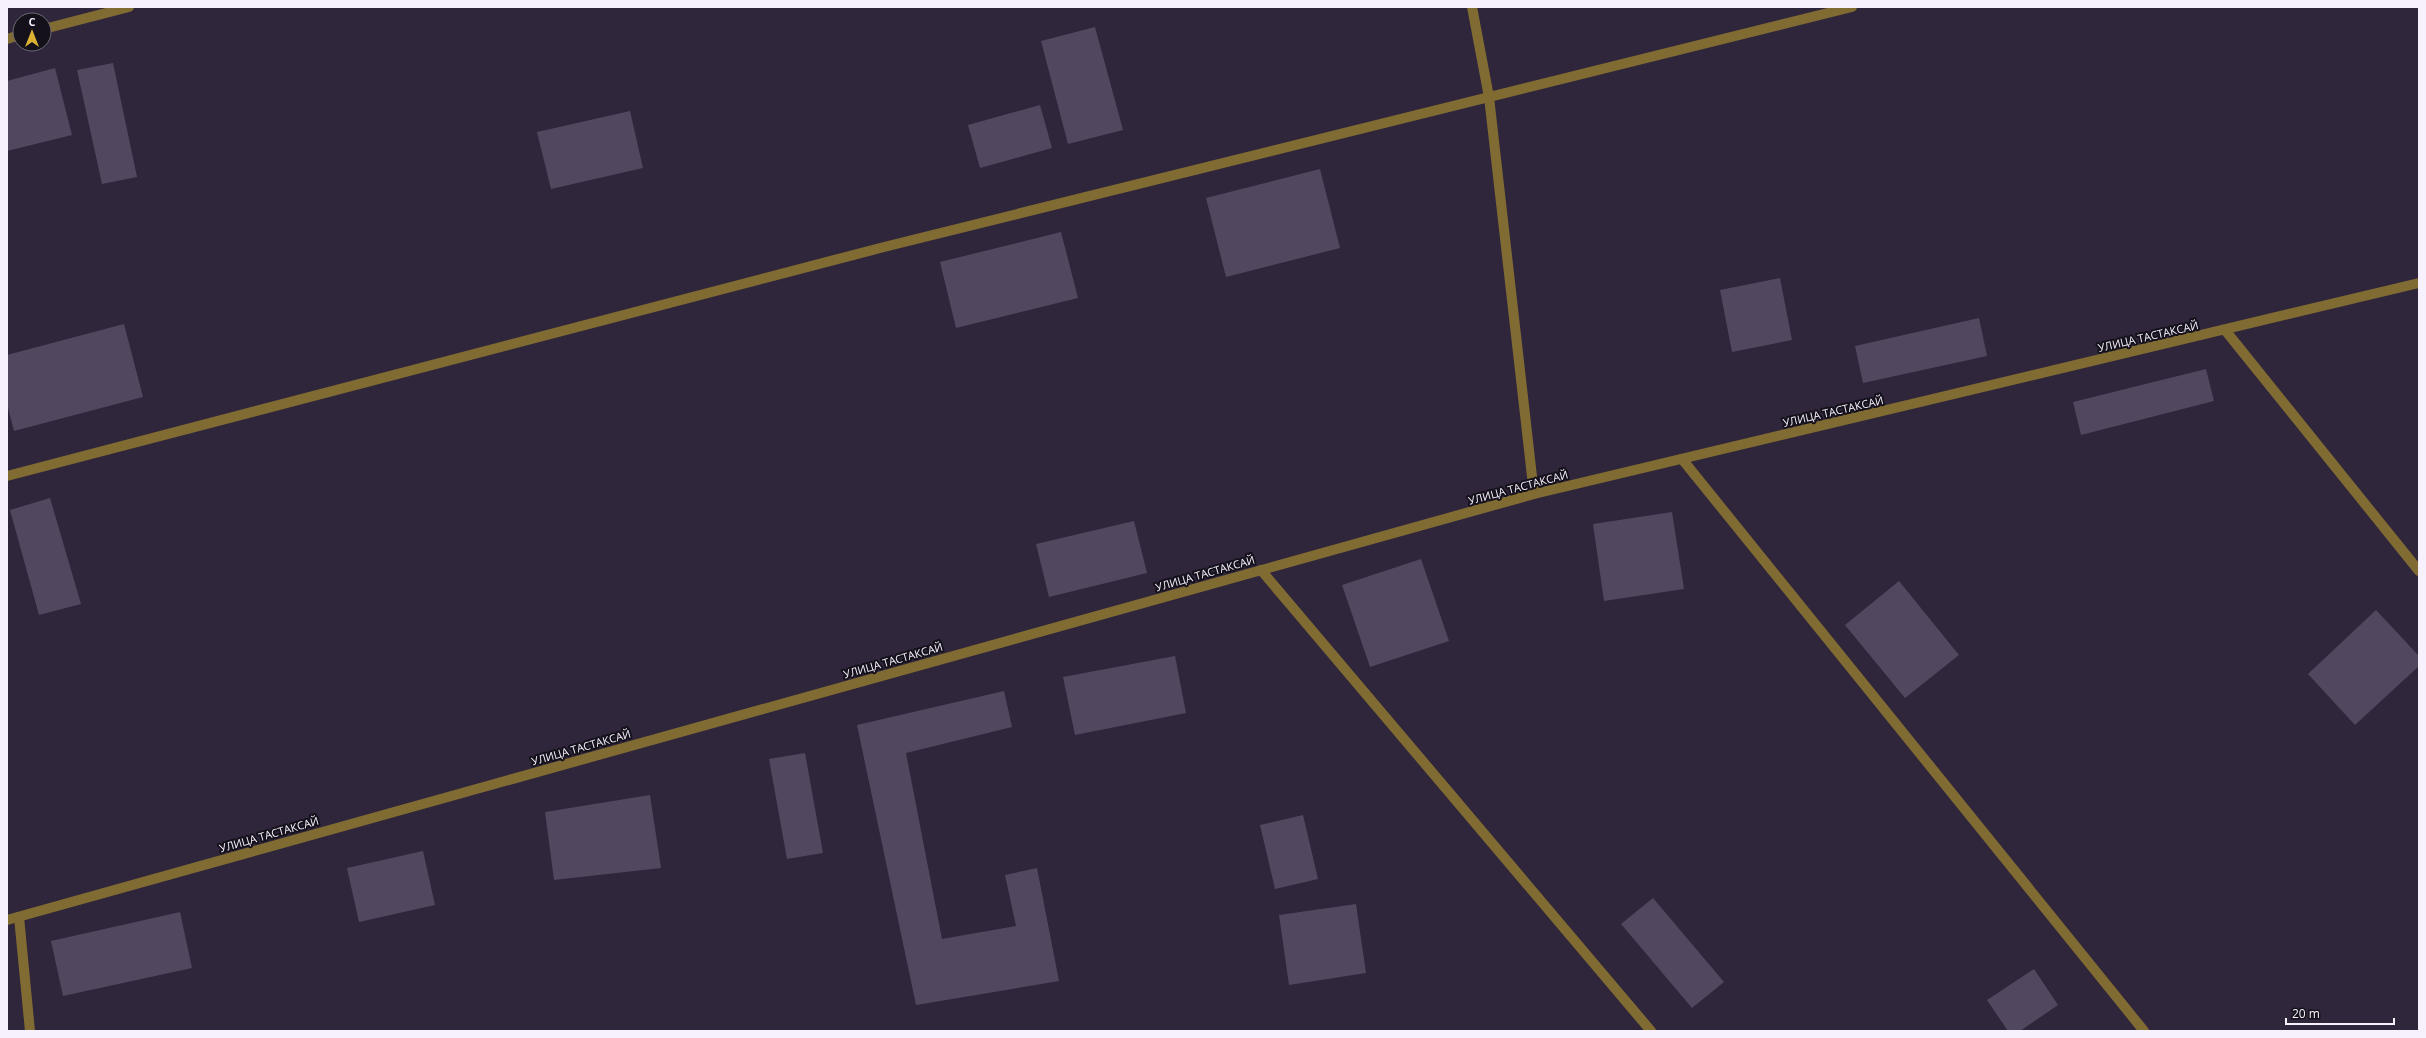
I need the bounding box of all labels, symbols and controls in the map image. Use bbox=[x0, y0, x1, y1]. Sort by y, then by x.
north arrow bbox=[12, 12, 52, 52]
text: С bbox=[28, 14, 36, 29]
street label: УЛИЦА ТАСТАКСАЙ bbox=[2096, 317, 2200, 355]
street label: УЛИЦА ТАСТАКСАЙ bbox=[1781, 392, 1885, 430]
street label: УЛИЦА ТАСТАКСАЙ bbox=[1466, 466, 1570, 508]
street label: УЛИЦА ТАСТАКСАЙ bbox=[1154, 552, 1256, 594]
street label: УЛИЦА ТАСТАКСАЙ bbox=[842, 639, 944, 681]
street label: УЛИЦА ТАСТАКСАЙ bbox=[530, 726, 632, 768]
street label: УЛИЦА ТАСТАКСАЙ bbox=[218, 813, 320, 855]
scale bar bbox=[2286, 1000, 2394, 1026]
text: 20 m bbox=[2292, 1005, 2320, 1022]

